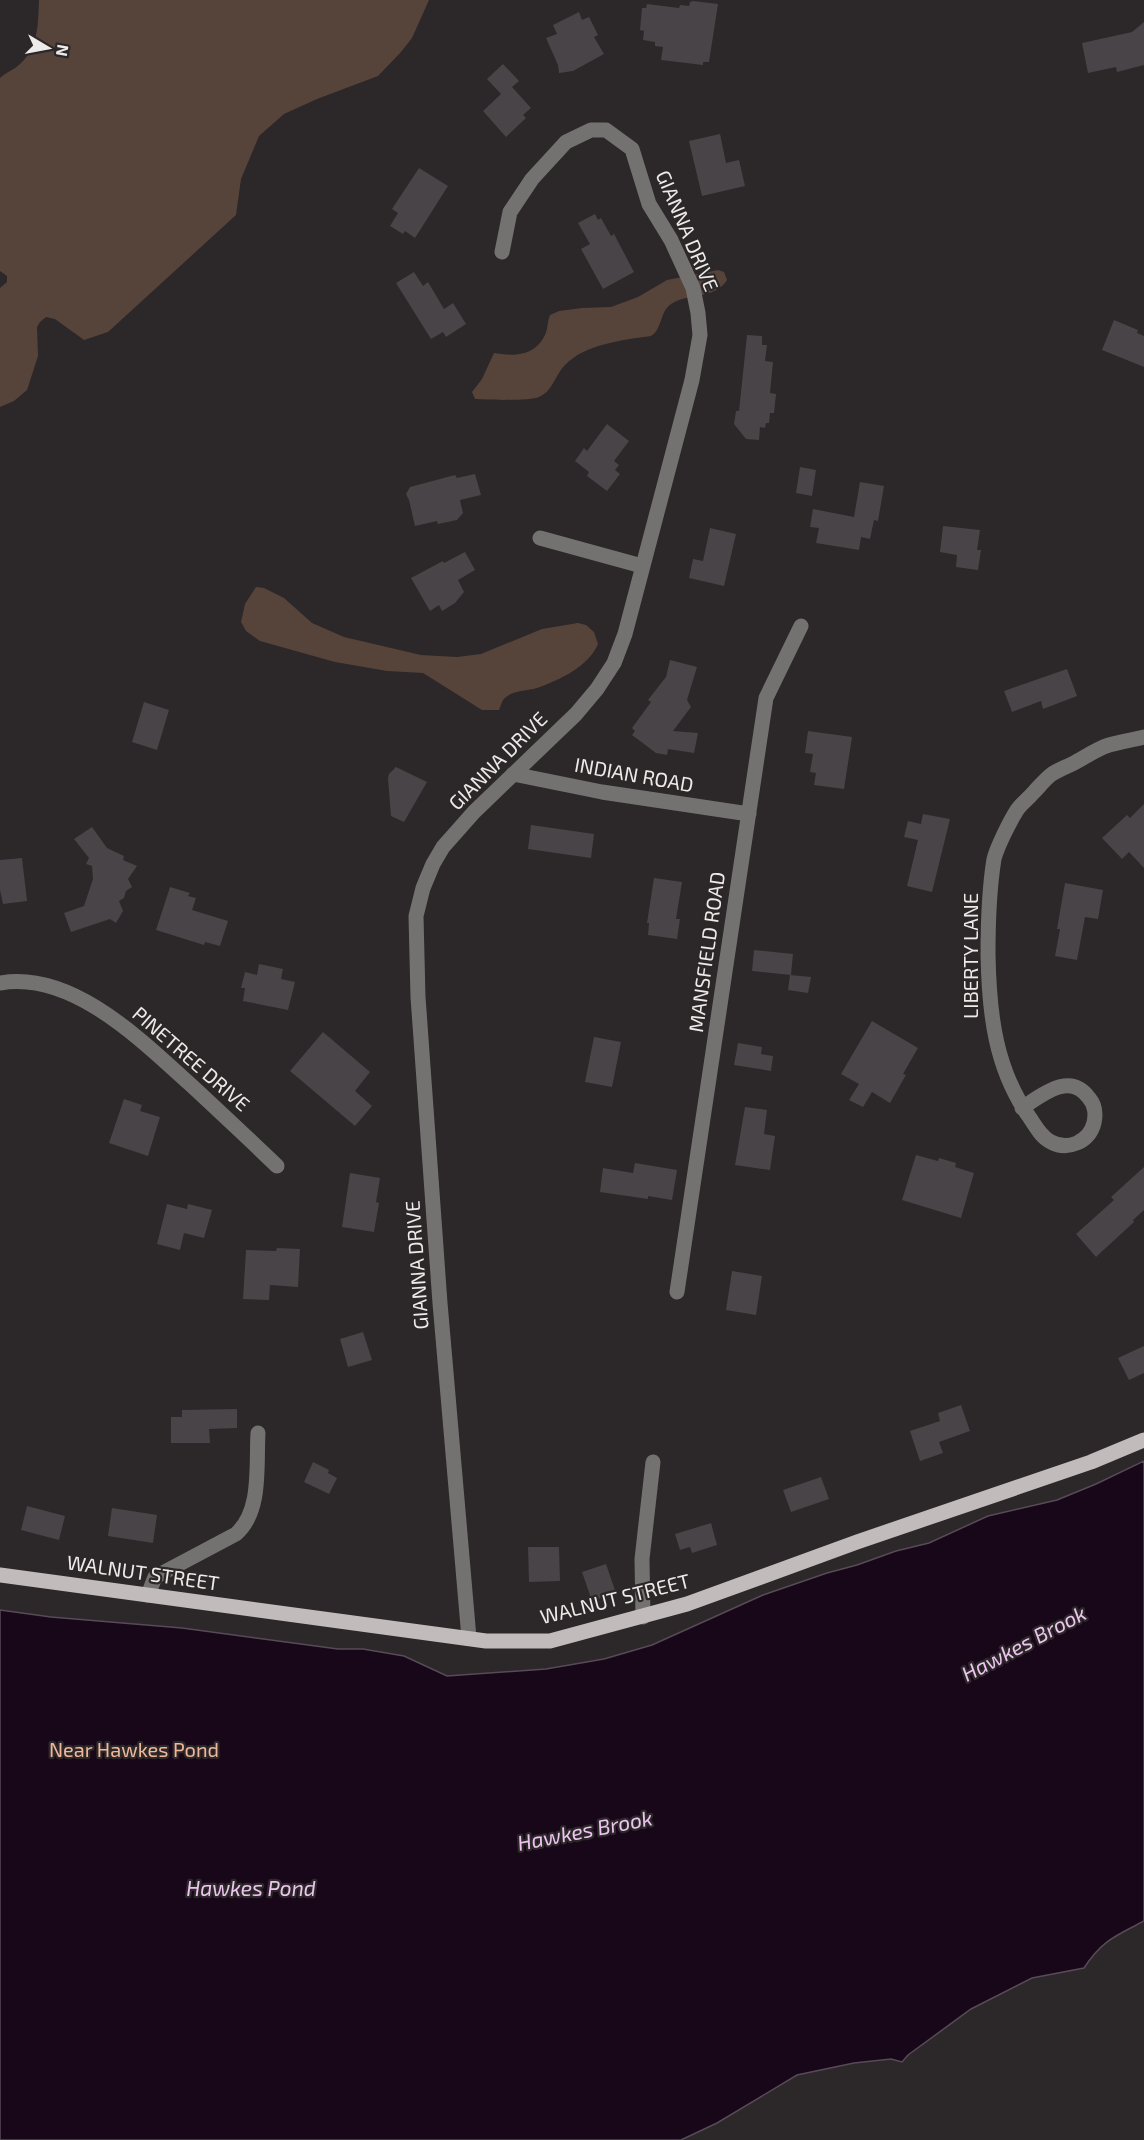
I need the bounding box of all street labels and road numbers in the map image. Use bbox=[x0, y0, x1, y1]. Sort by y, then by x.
street label: GIANNA DRIVE bbox=[652, 166, 724, 295]
street label: GIANNA DRIVE bbox=[443, 706, 551, 814]
street label: INDIAN ROAD bbox=[573, 752, 695, 796]
street label: MANSFIELD ROAD bbox=[683, 870, 729, 1034]
street label: LIBERTY LANE bbox=[958, 893, 982, 1019]
street label: PINETREE DRIVE bbox=[128, 1001, 255, 1116]
street label: GIANNA DRIVE bbox=[400, 1200, 432, 1330]
street label: WALNUT STREET bbox=[65, 1549, 221, 1595]
street label: WALNUT STREET bbox=[537, 1568, 692, 1628]

